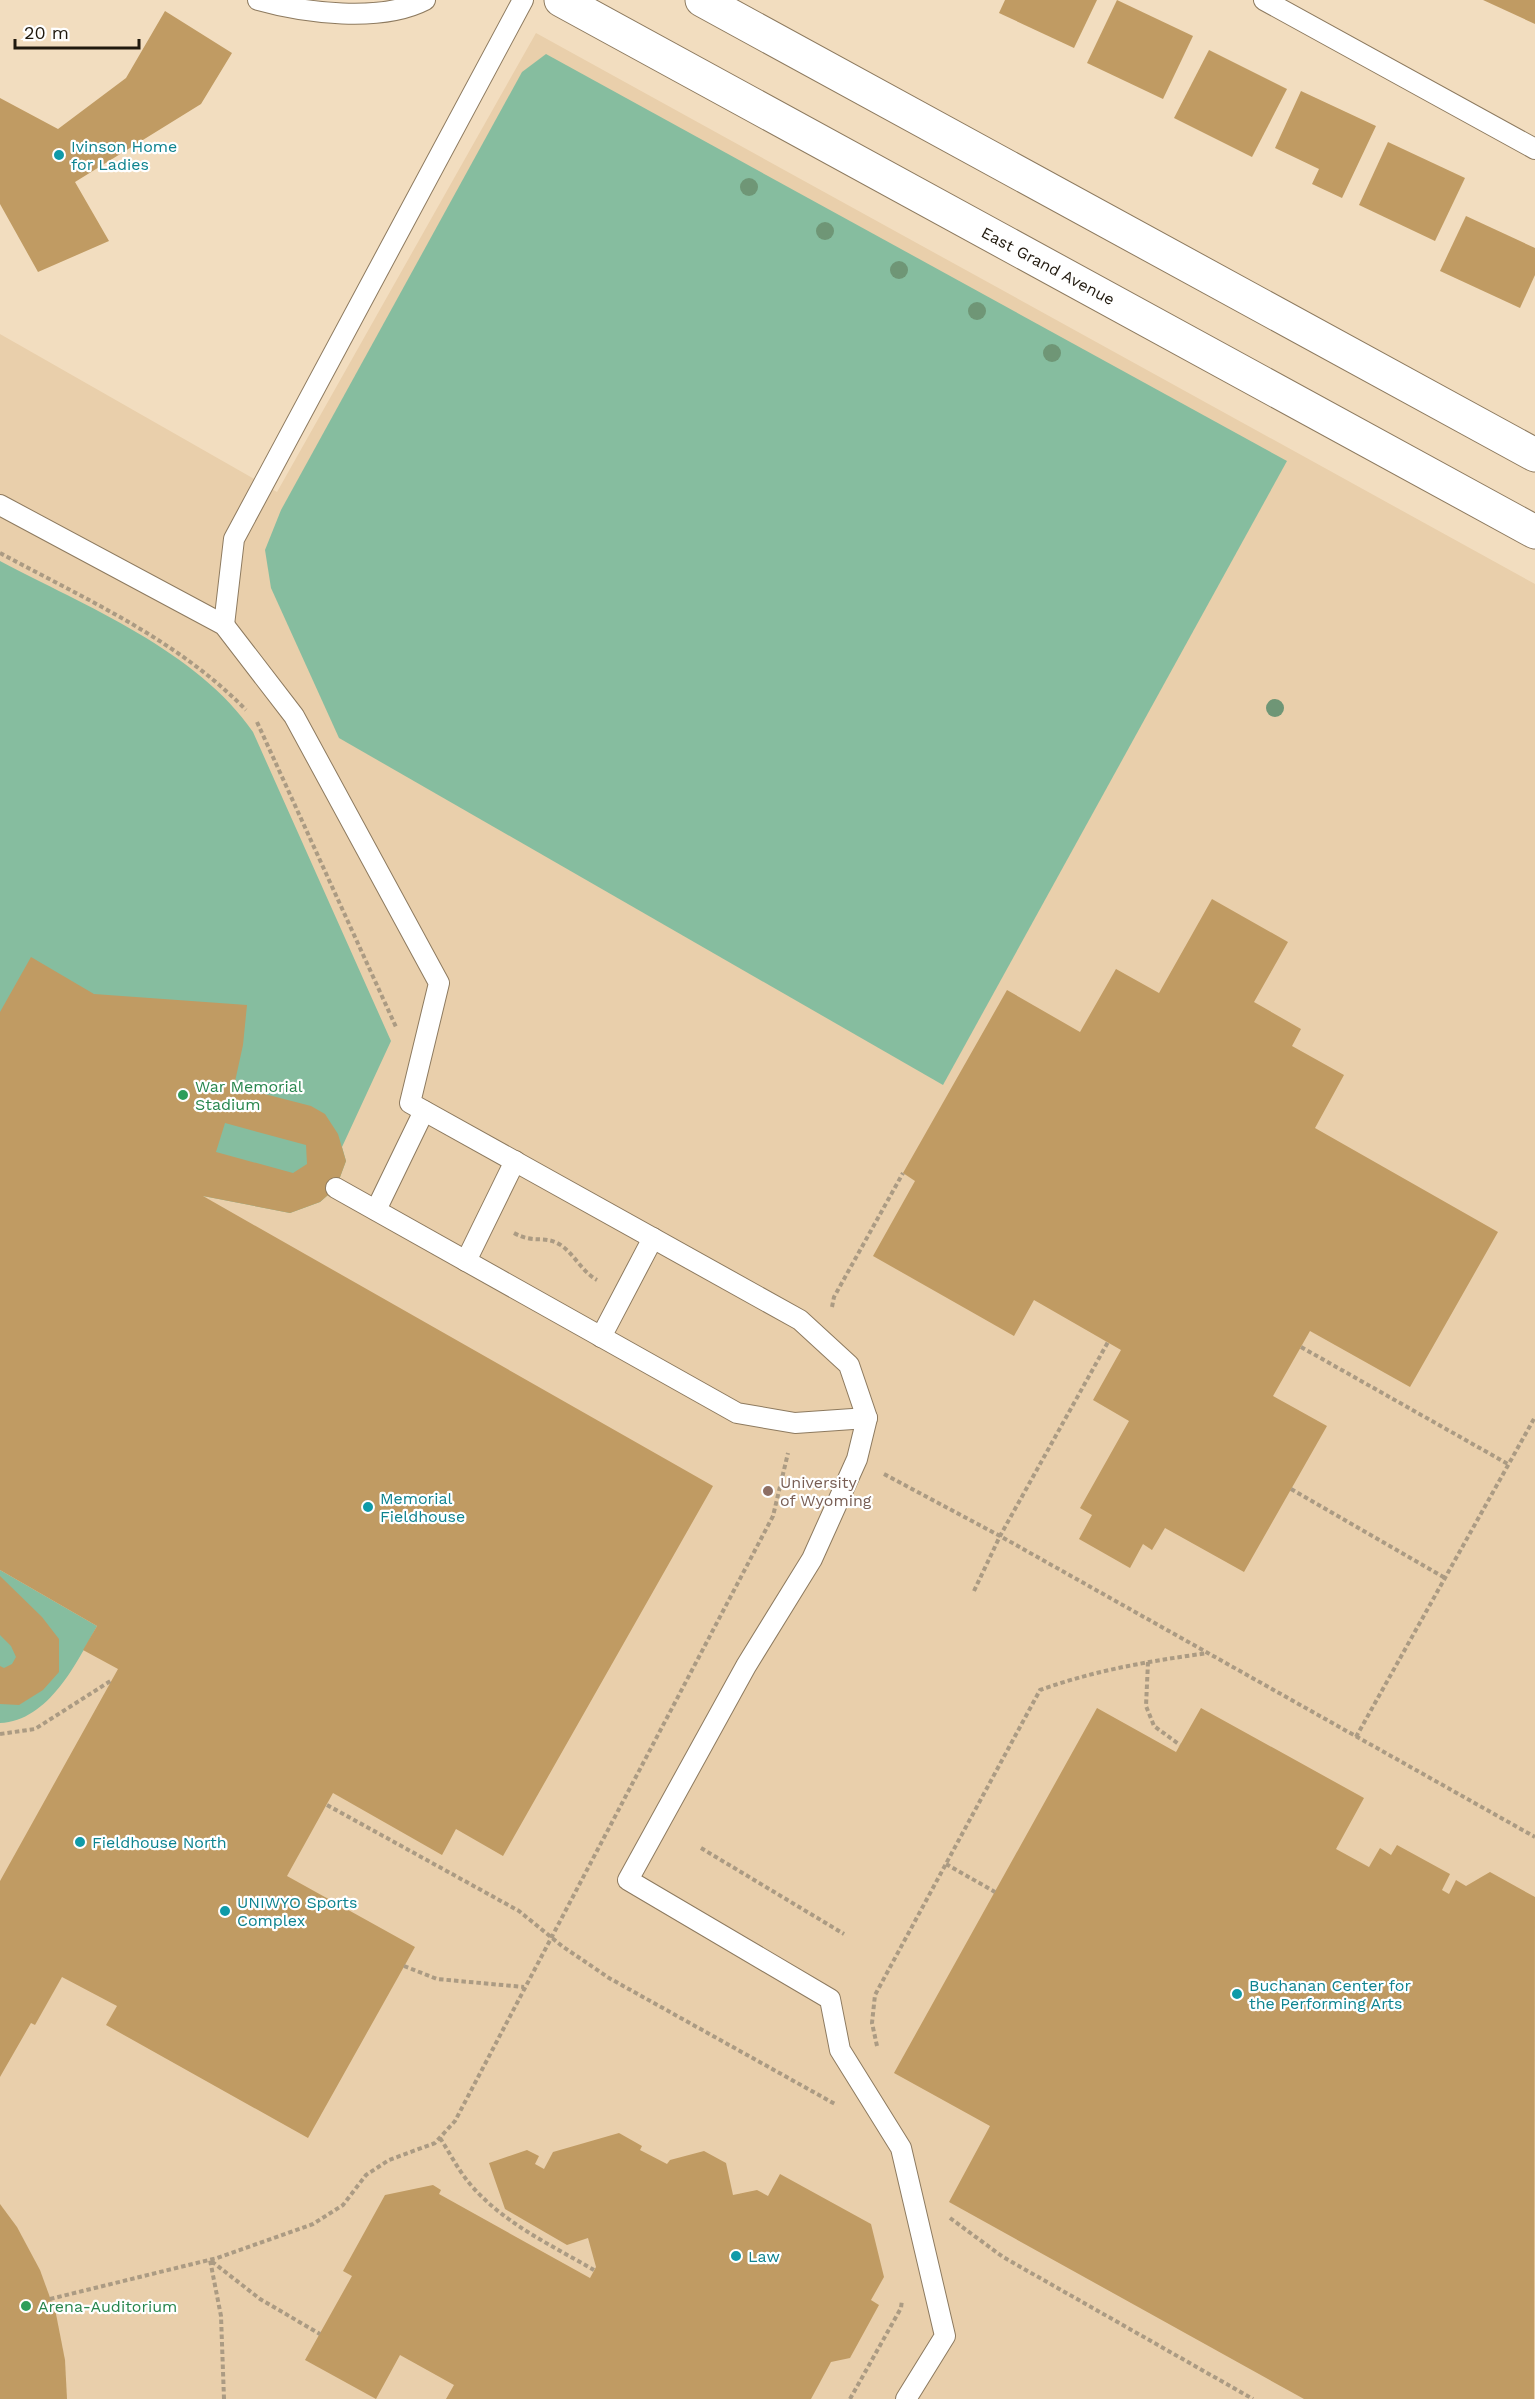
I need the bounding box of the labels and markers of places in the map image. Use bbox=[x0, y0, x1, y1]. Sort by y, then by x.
place label: Ivinson Home for Ladies bbox=[71, 137, 177, 174]
marker: Ivinson Home for Ladies bbox=[52, 148, 66, 162]
place label: War Memorial Stadium bbox=[195, 1077, 303, 1114]
marker: War Memorial Stadium bbox=[176, 1088, 190, 1102]
place label: University of Wyoming bbox=[780, 1473, 872, 1510]
marker: University of Wyoming bbox=[761, 1484, 775, 1498]
place label: Memorial Fieldhouse bbox=[380, 1489, 465, 1526]
marker: Memorial Fieldhouse bbox=[361, 1500, 375, 1514]
place label: Fieldhouse North bbox=[92, 1833, 227, 1852]
marker: Fieldhouse North bbox=[73, 1835, 87, 1849]
place label: UNIWYO Sports Complex bbox=[237, 1893, 357, 1930]
marker: UNIWYO Sports Complex bbox=[218, 1904, 232, 1918]
place label: Buchanan Center for the Performing Arts bbox=[1249, 1976, 1411, 2013]
marker: Buchanan Center for the Performing Arts bbox=[1230, 1987, 1244, 2001]
place label: Law bbox=[748, 2247, 780, 2266]
marker: Law bbox=[729, 2249, 743, 2263]
place label: Arena-Auditorium bbox=[38, 2297, 177, 2316]
marker: Arena-Auditorium bbox=[19, 2299, 33, 2313]

